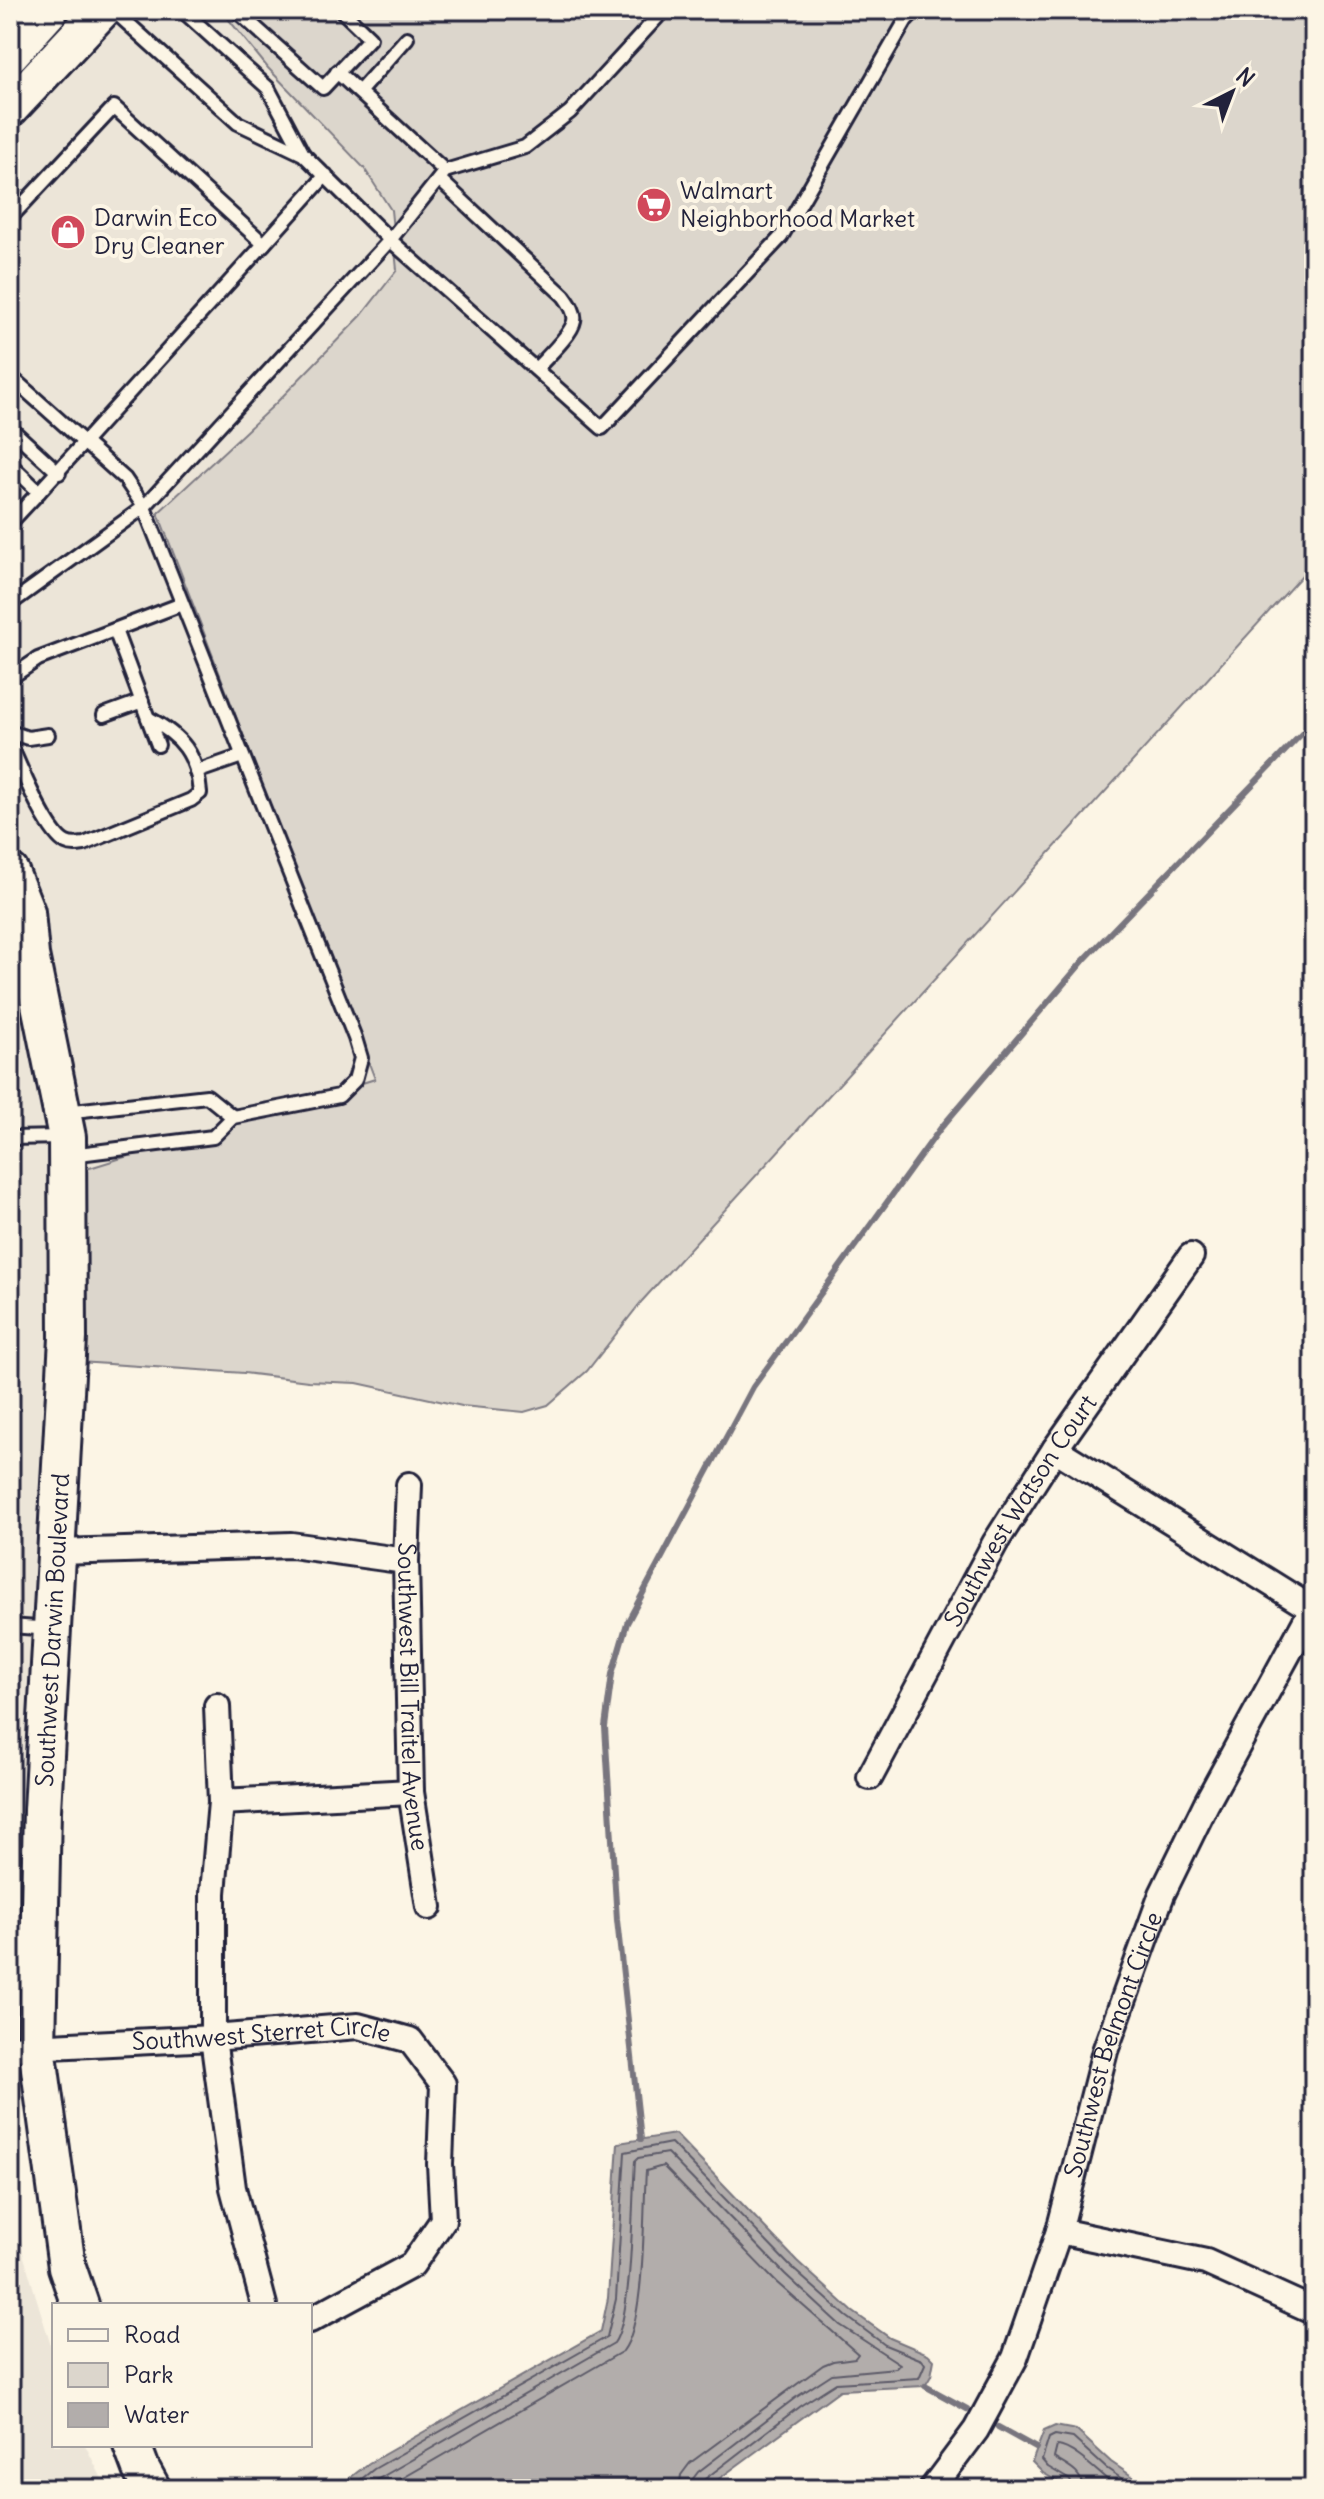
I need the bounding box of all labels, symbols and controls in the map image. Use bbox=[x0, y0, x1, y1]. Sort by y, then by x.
north arrow bbox=[1192, 52, 1272, 132]
text: N bbox=[1230, 62, 1260, 93]
place label: Walmart Neighborhood Market bbox=[680, 175, 915, 233]
supermarket icon: Walmart Neighborhood Market bbox=[635, 186, 673, 224]
place label: Darwin Eco Dry Cleaner bbox=[94, 202, 225, 260]
shop icon: Darwin Eco Dry Cleaner bbox=[49, 213, 87, 251]
street label: Southwest Watson Court bbox=[937, 1389, 1103, 1631]
street label: Southwest Darwin Boulevard bbox=[29, 1472, 75, 1787]
street label: Southwest Bill Traitel Avenue bbox=[392, 1542, 436, 1853]
street label: Southwest Belmont Circle bbox=[1057, 1908, 1168, 2180]
street label: Southwest Sterret Circle bbox=[131, 2010, 394, 2056]
legend bbox=[52, 2303, 312, 2447]
text: Road bbox=[124, 2319, 180, 2349]
text: Park bbox=[124, 2359, 174, 2389]
text: Water bbox=[124, 2399, 189, 2429]

